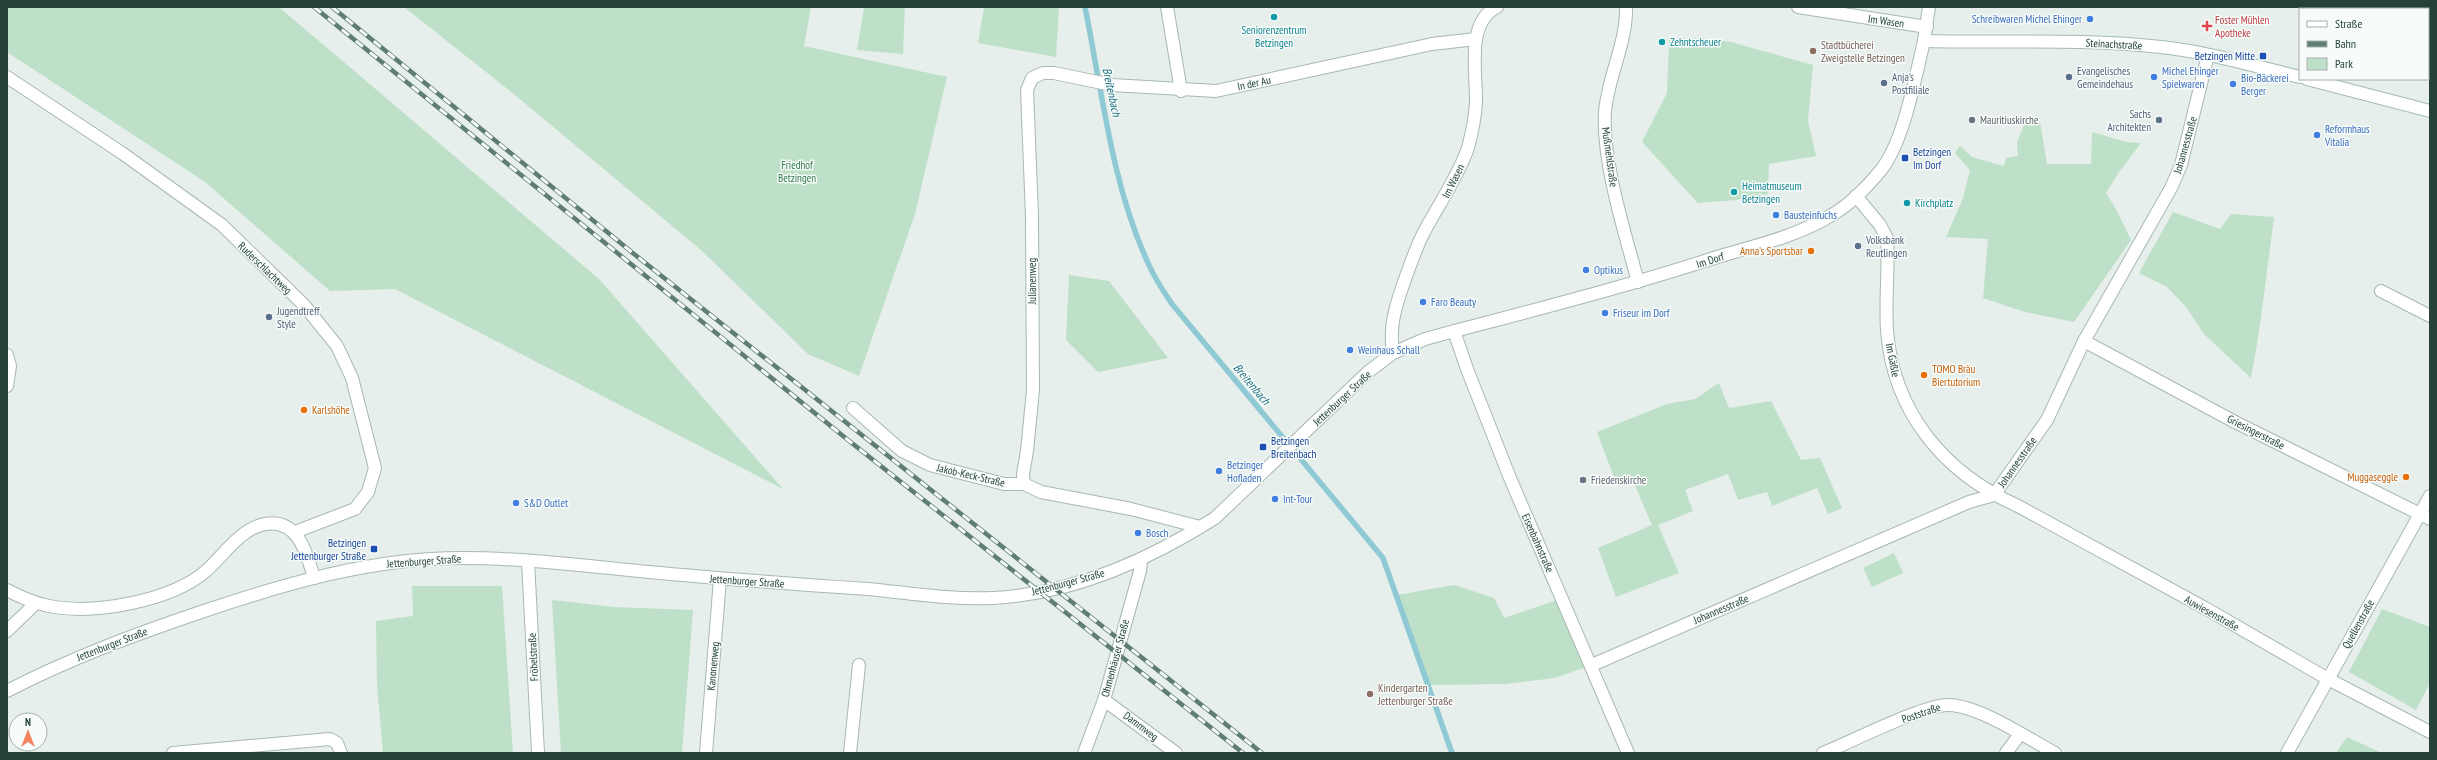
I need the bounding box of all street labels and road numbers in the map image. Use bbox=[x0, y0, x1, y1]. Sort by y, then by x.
street label: Im Wasen bbox=[1867, 12, 1905, 30]
street label: Steinachstraße bbox=[2085, 36, 2143, 52]
street label: In der Au bbox=[1236, 73, 1272, 93]
street label: Johannesstraße bbox=[2170, 114, 2200, 176]
street label: Mußmehlstraße bbox=[1599, 126, 1621, 188]
street label: Im Wasen bbox=[1439, 161, 1467, 200]
street label: Ruderschlachtweg bbox=[235, 239, 295, 297]
street label: Im Dorf bbox=[1694, 249, 1727, 271]
street label: Julianenweg bbox=[1025, 257, 1039, 305]
street label: Im Gäßle bbox=[1883, 342, 1903, 379]
street label: Jettenburger Straße bbox=[1309, 367, 1374, 429]
street label: Griesingerstraße bbox=[2225, 412, 2288, 453]
street label: Johannesstraße bbox=[1994, 434, 2040, 491]
street label: Jakob-Keck-Straße bbox=[935, 460, 1007, 490]
street label: Eisenbahnstraße bbox=[1519, 511, 1557, 575]
street label: Jettenburger Straße bbox=[385, 551, 462, 571]
street label: Jettenburger Straße bbox=[1029, 565, 1106, 599]
street label: Jettenburger Straße bbox=[708, 571, 785, 591]
street label: Johannesstraße bbox=[1690, 591, 1751, 627]
street label: Auwiesenstraße bbox=[2182, 592, 2242, 634]
street label: Quellenstraße bbox=[2339, 597, 2377, 651]
street label: Ohmenhäuser Straße bbox=[1098, 617, 1132, 698]
street label: Jettenburger Straße bbox=[74, 624, 150, 664]
street label: Fröbelstraße bbox=[525, 632, 541, 681]
street label: Kanonenweg bbox=[704, 641, 722, 691]
street label: Poststraße bbox=[1900, 700, 1943, 726]
street label: Dammweg bbox=[1121, 708, 1161, 744]

